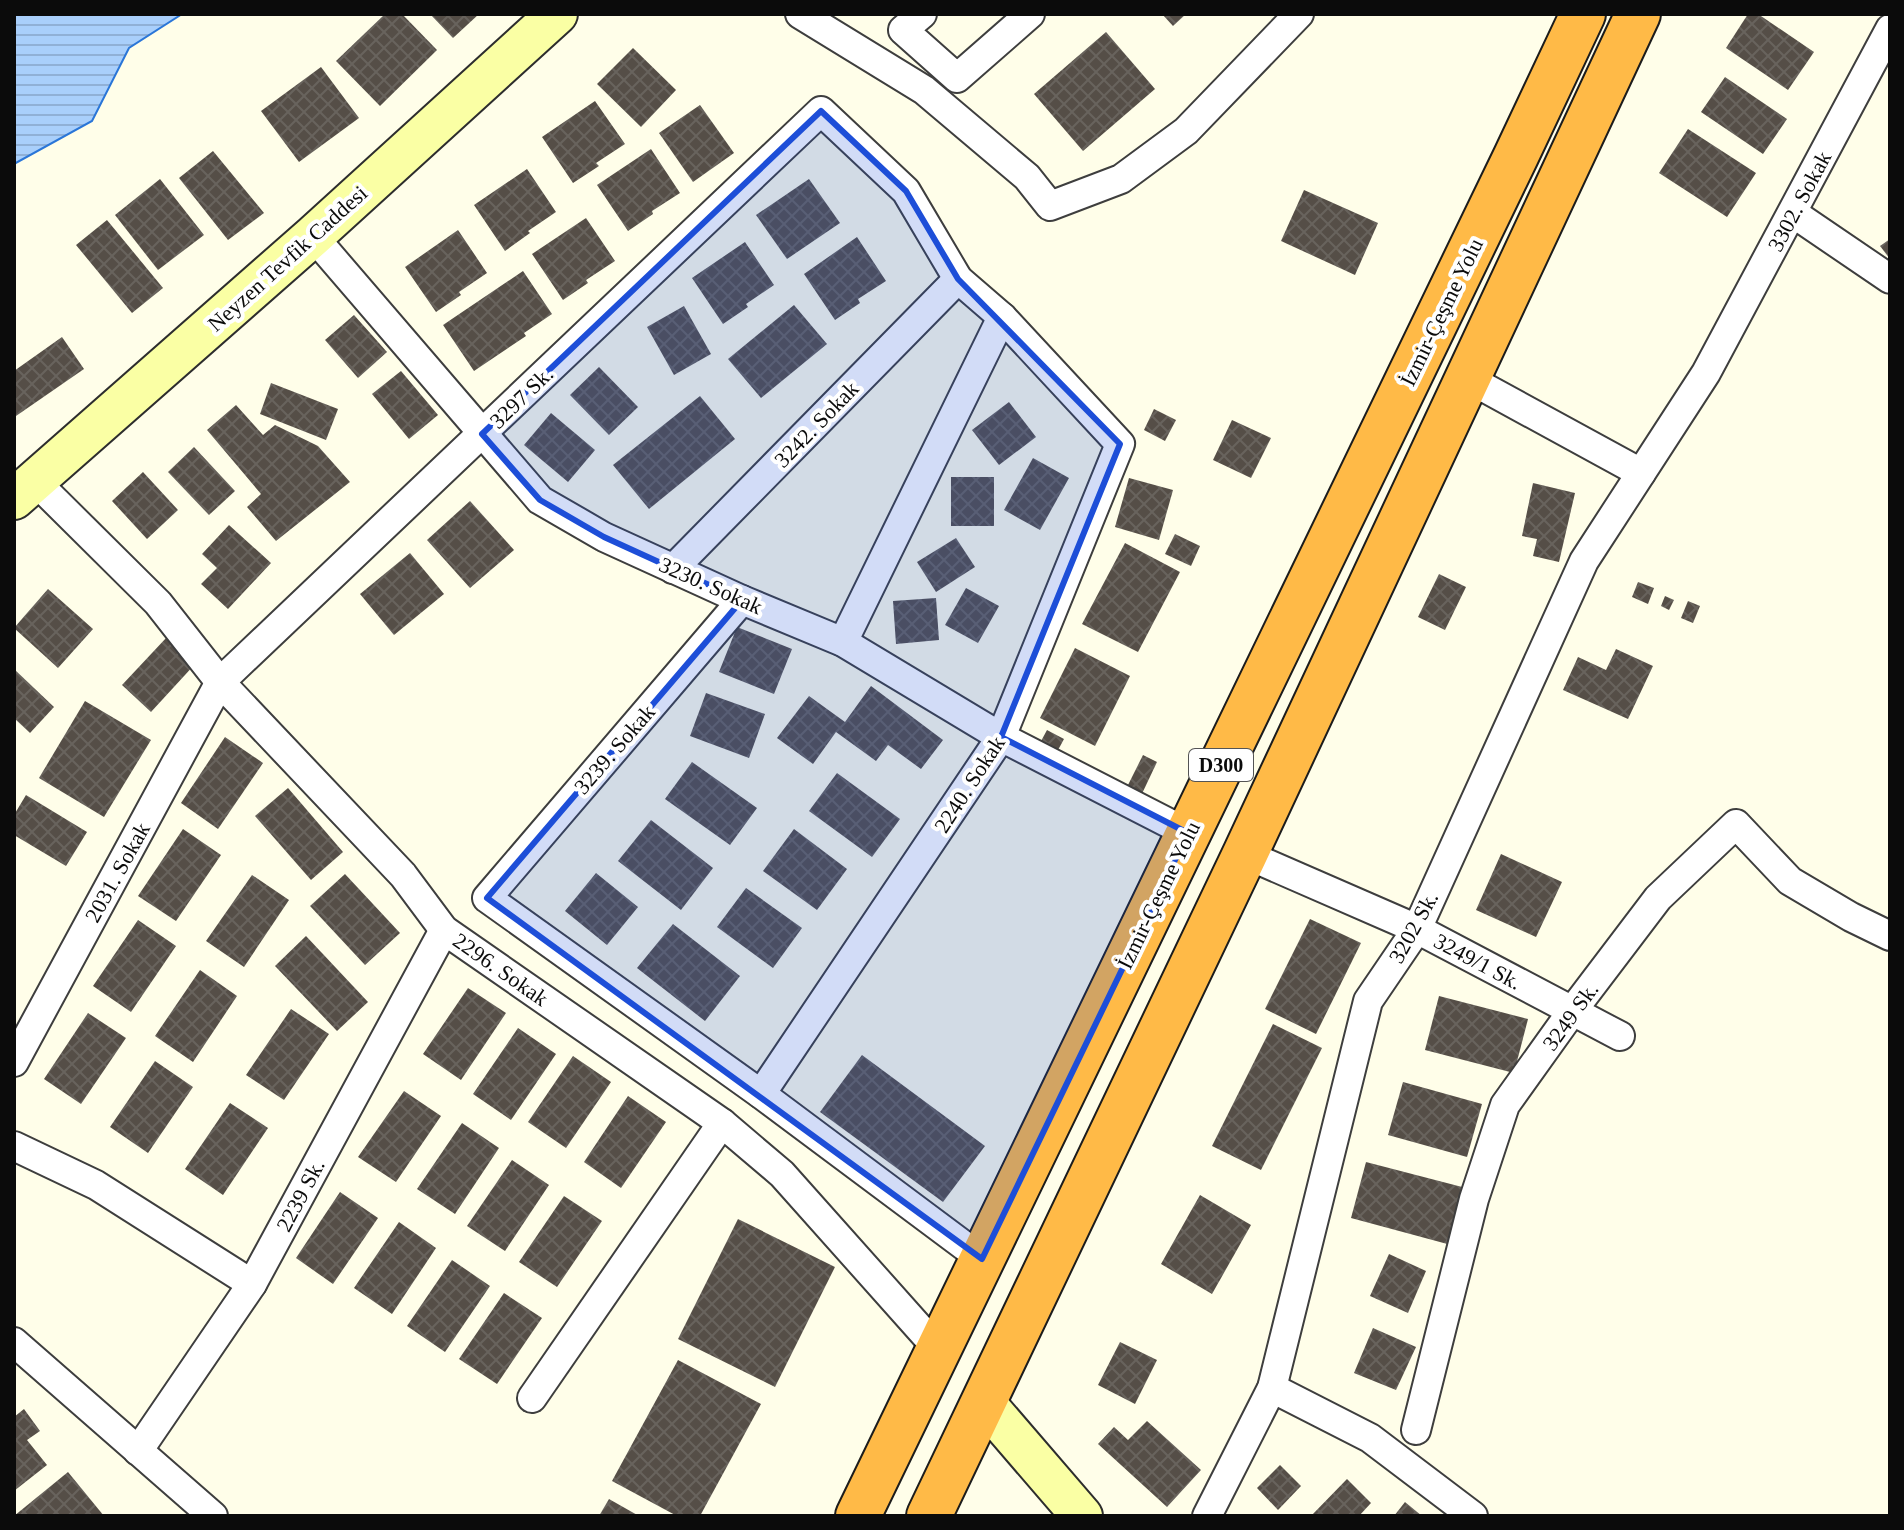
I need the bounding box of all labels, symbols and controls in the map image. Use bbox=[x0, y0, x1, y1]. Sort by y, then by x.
street label: 3302. Sokak bbox=[1763, 147, 1836, 256]
street label: Neyzen Tevfik Caddesi bbox=[203, 180, 372, 337]
street label: İzmir-Çeşme Yolu bbox=[1395, 234, 1488, 390]
street label: 3297 Sk. bbox=[485, 361, 558, 434]
street label: 3242. Sokak bbox=[769, 376, 864, 473]
street label: 3230. Sokak bbox=[655, 552, 766, 619]
street label: 3239. Sokak bbox=[569, 700, 660, 799]
street label: 2240. Sokak bbox=[929, 731, 1010, 837]
road number: D300 bbox=[1189, 749, 1253, 781]
street label: İzmir-Çeşme Yolu bbox=[1112, 817, 1205, 973]
street label: 2031. Sokak bbox=[80, 818, 155, 926]
street label: 3202 Sk. bbox=[1384, 887, 1443, 968]
street label: 2296. Sokak bbox=[448, 928, 553, 1011]
street label: 3249/1 Sk. bbox=[1430, 928, 1526, 995]
street label: 3249 Sk. bbox=[1537, 977, 1604, 1055]
street label: 2239 Sk. bbox=[271, 1155, 330, 1236]

